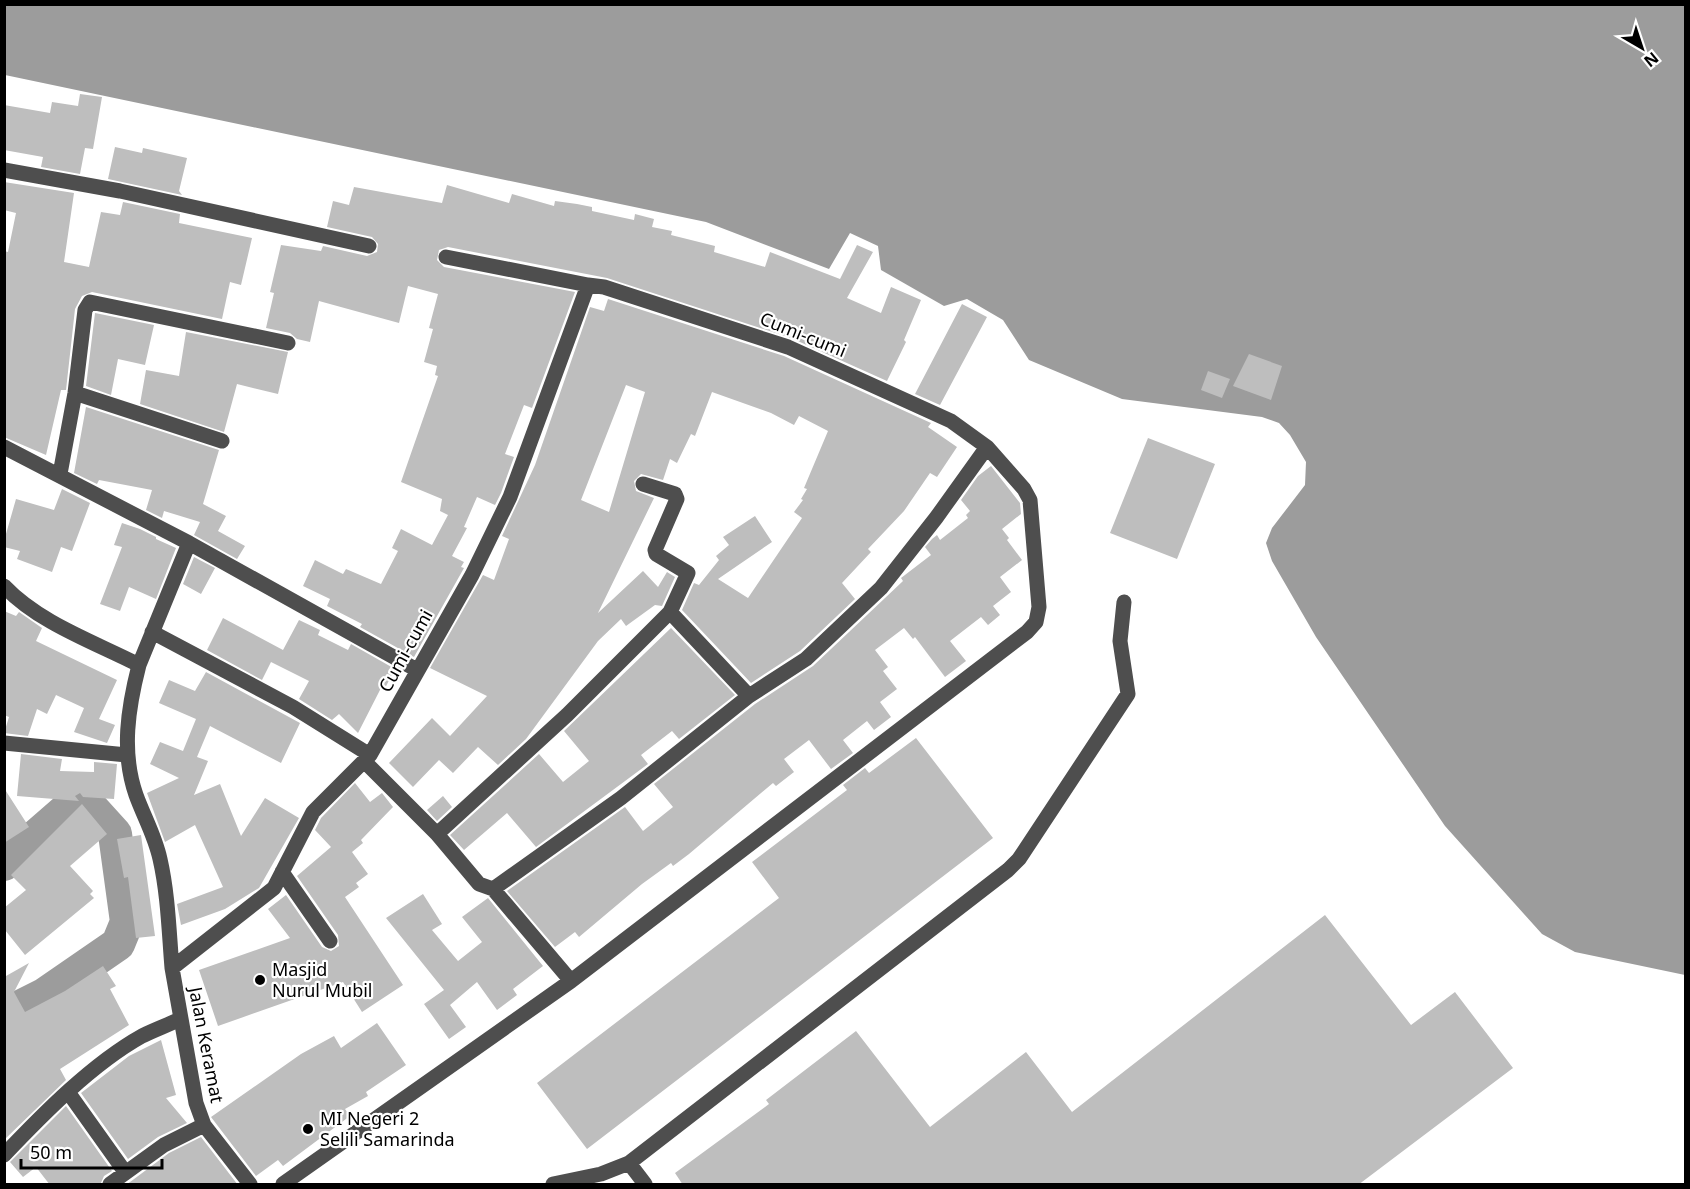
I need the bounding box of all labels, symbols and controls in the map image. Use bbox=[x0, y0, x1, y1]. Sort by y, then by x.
north arrow bbox=[1612, 18, 1672, 78]
text: N bbox=[1639, 47, 1663, 72]
street label: Cumi-cumi bbox=[757, 306, 850, 362]
street label: Cumi-cumi bbox=[373, 605, 438, 696]
place label: Masjid Nurul Mubil bbox=[272, 957, 373, 1002]
marker: Masjid Nurul Mubil bbox=[253, 973, 267, 987]
street label: Jalan Keramat bbox=[184, 983, 230, 1105]
place label: MI Negeri 2 Selili Samarinda bbox=[320, 1106, 455, 1151]
marker: MI Negeri 2 Selili Samarinda bbox=[301, 1122, 315, 1136]
scale bar bbox=[21, 1132, 162, 1170]
text: 50 m bbox=[30, 1140, 72, 1164]

